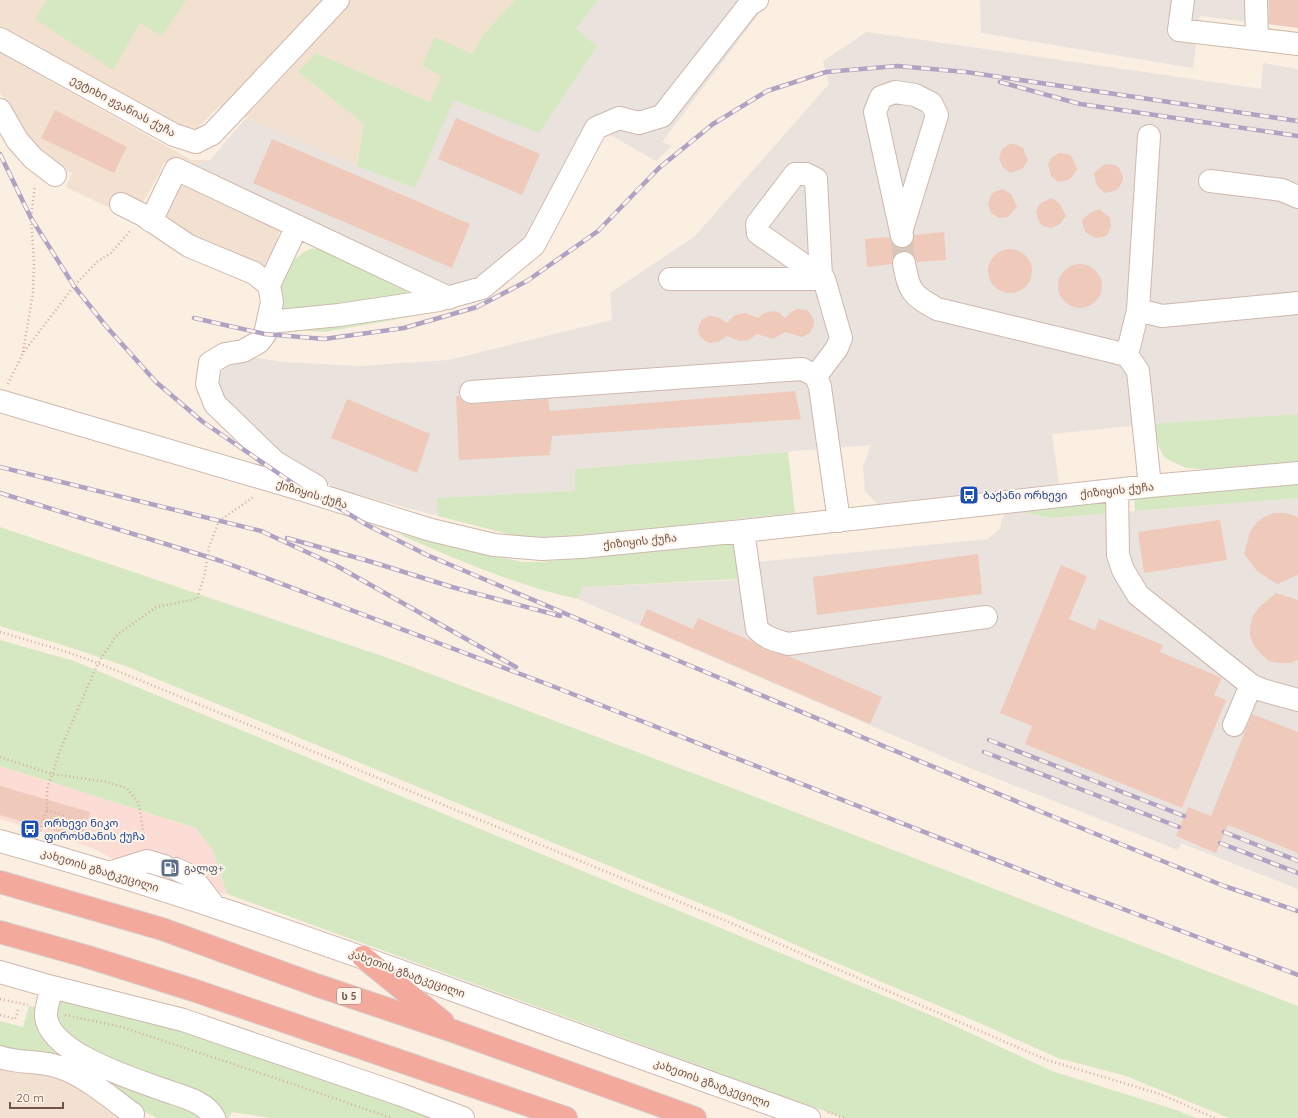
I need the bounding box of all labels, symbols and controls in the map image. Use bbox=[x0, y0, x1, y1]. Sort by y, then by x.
street label: ევტიხი ჟვანიას ქუჩა bbox=[68, 72, 178, 140]
street label: ქიზიყის ქუჩა bbox=[275, 476, 349, 512]
street label: ქიზიყის ქუჩა bbox=[1079, 479, 1155, 501]
bus stop icon: ბაქანი ორხევი bbox=[958, 484, 980, 506]
place label: ბაქანი ორხევი bbox=[983, 488, 1067, 502]
street label: ქიზიყის ქუჩა bbox=[602, 530, 678, 552]
place label: ორხევი ნიკო ფიროსმანის ქუჩა bbox=[44, 816, 145, 843]
bus stop icon: ორხევი ნიკო ფიროსმანის ქუჩა bbox=[19, 818, 41, 840]
street label: კახეთის გზატკეცილი bbox=[39, 845, 161, 895]
fuel station icon: გალფ+ bbox=[159, 857, 181, 879]
place label: გალფ+ bbox=[184, 861, 224, 875]
street label: კახეთის გზატკეცილი bbox=[347, 945, 467, 1001]
road number: ს 5 bbox=[337, 988, 361, 1004]
street label: კახეთის გზატკეცილი bbox=[652, 1055, 772, 1111]
scale bar bbox=[10, 1084, 63, 1110]
text: 20 m bbox=[16, 1090, 44, 1105]

